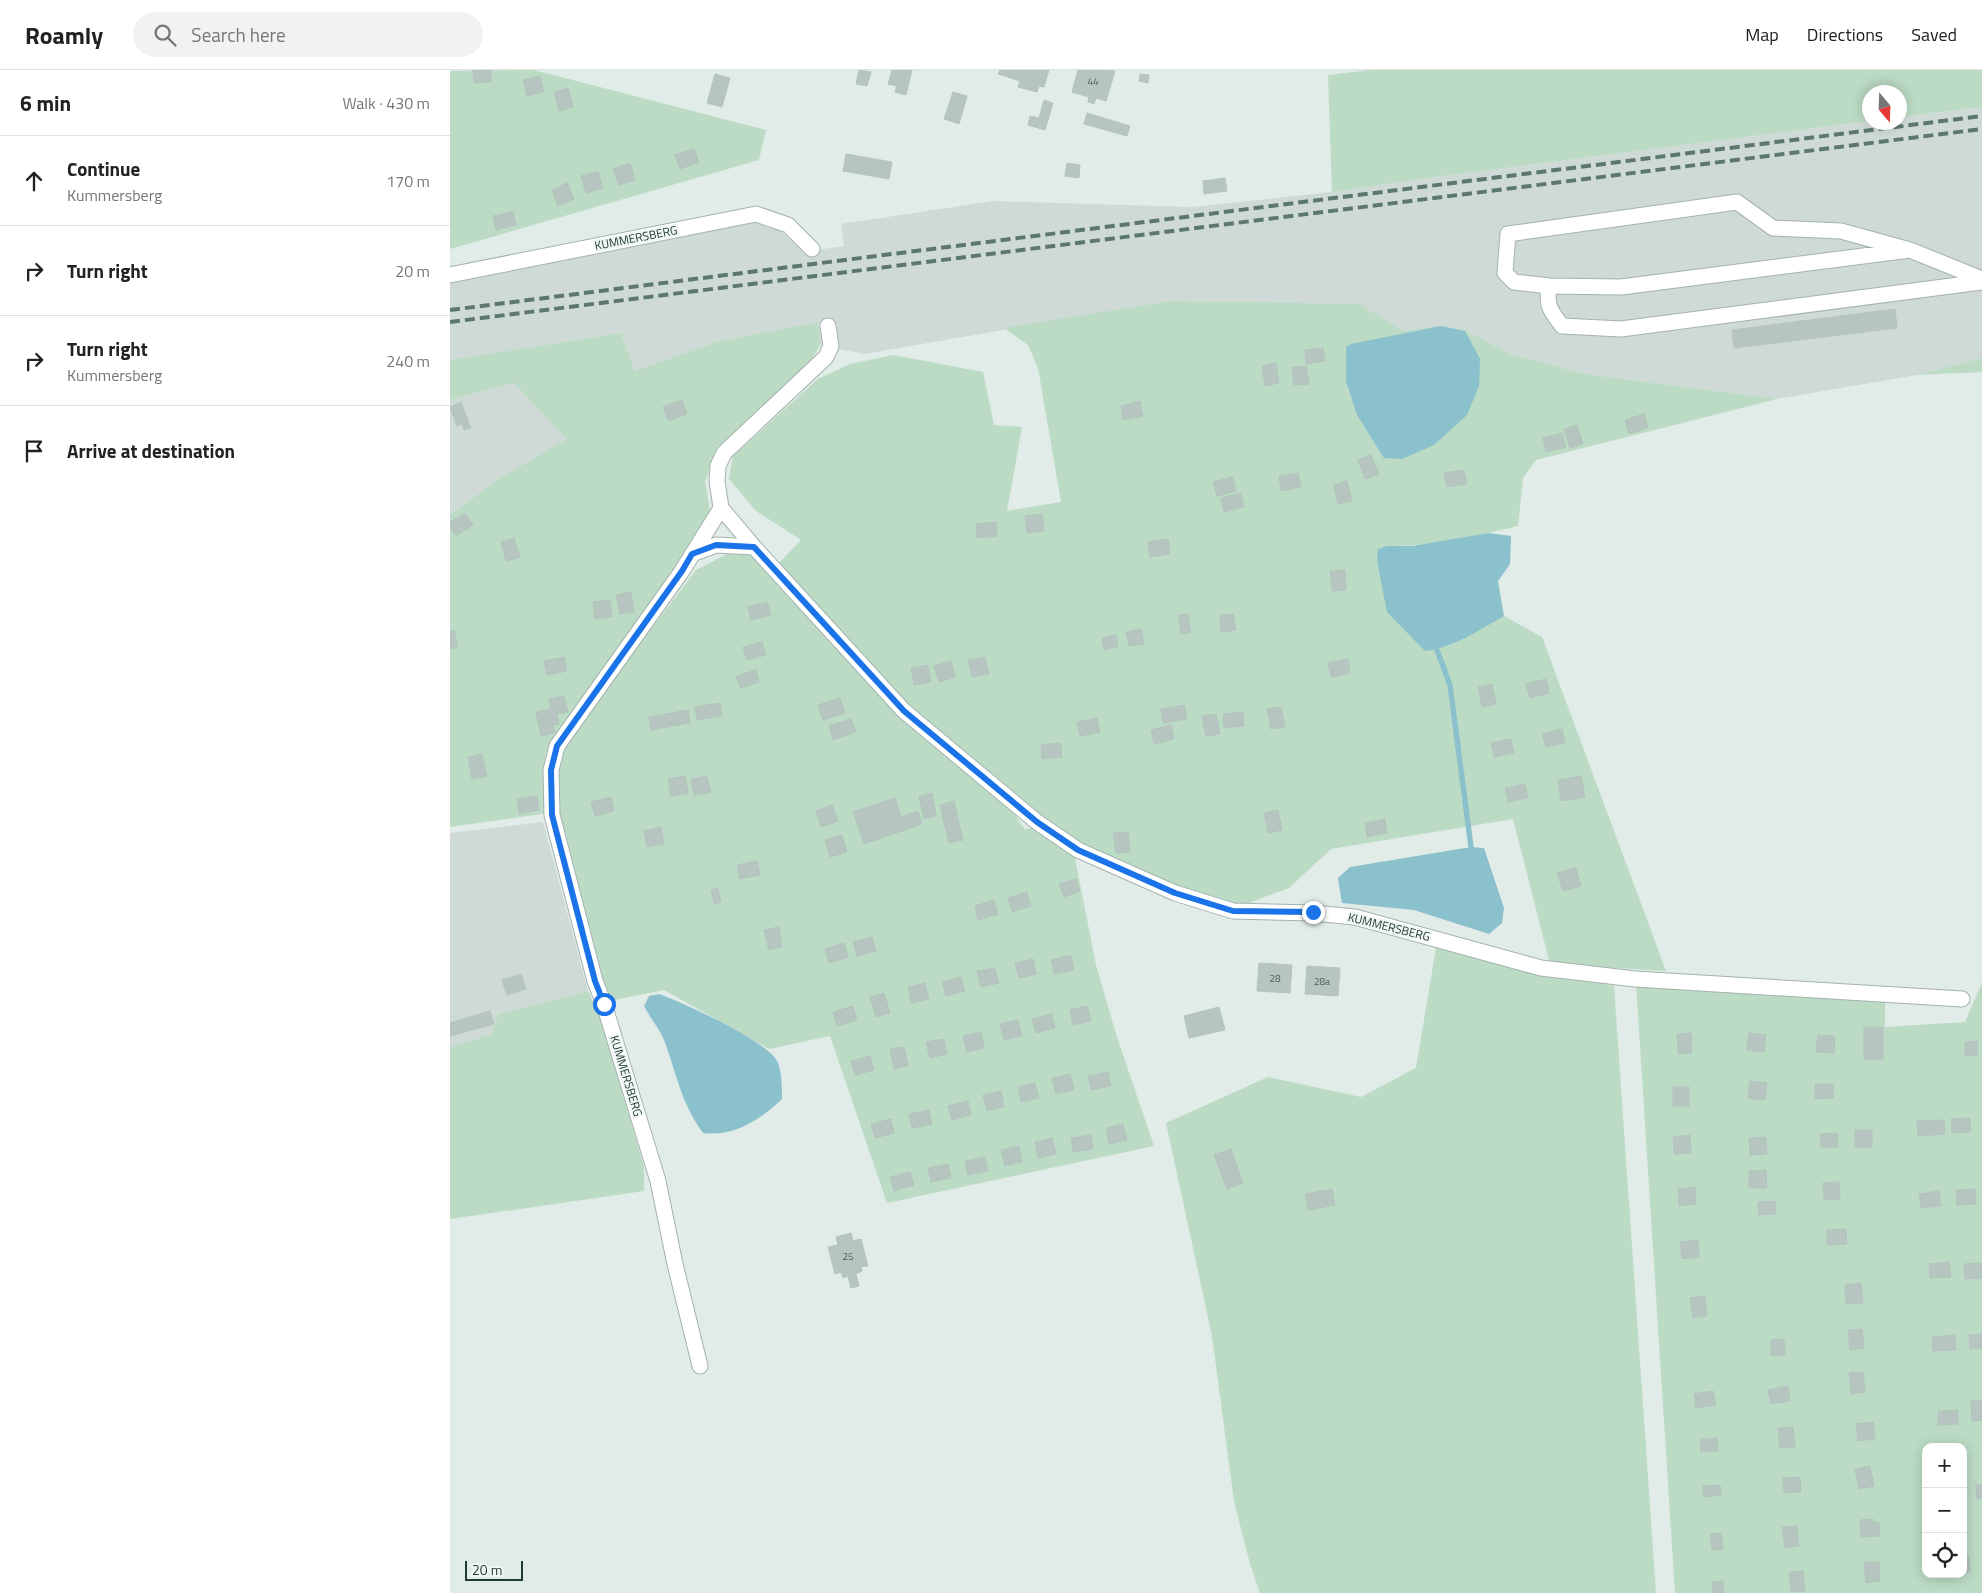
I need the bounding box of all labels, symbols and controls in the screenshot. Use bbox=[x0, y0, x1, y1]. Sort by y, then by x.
search box bbox=[133, 12, 483, 57]
text: Roamly bbox=[25, 17, 103, 53]
text: Search here bbox=[191, 20, 286, 49]
icon: search bbox=[151, 21, 179, 49]
text: Map bbox=[1745, 21, 1779, 48]
text: Directions bbox=[1807, 21, 1883, 48]
text: Saved bbox=[1911, 21, 1957, 48]
house number: 44 bbox=[1087, 74, 1099, 89]
north arrow bbox=[1862, 85, 1907, 130]
text: 6 min bbox=[20, 87, 71, 119]
text: Walk · 430 m bbox=[342, 91, 430, 115]
text: Continue bbox=[67, 154, 140, 183]
icon: ahead bbox=[20, 167, 48, 195]
text: 170 m bbox=[386, 169, 430, 193]
text: Kummersberg bbox=[67, 183, 162, 207]
street label: KUMMERSBERG bbox=[593, 220, 679, 255]
text: Turn right bbox=[67, 256, 148, 285]
icon: right bbox=[20, 257, 48, 285]
text: 20 m bbox=[395, 259, 430, 283]
text: Turn right bbox=[67, 334, 148, 363]
icon: right bbox=[20, 347, 48, 375]
text: 240 m bbox=[386, 349, 430, 373]
text: Kummersberg bbox=[67, 363, 162, 387]
text: Arrive at destination bbox=[67, 436, 235, 465]
icon: arrive bbox=[20, 437, 48, 465]
route end bbox=[1302, 901, 1325, 924]
street label: KUMMERSBERG bbox=[1346, 907, 1432, 946]
house number: 28 bbox=[1269, 971, 1281, 986]
house number: 28a bbox=[1314, 974, 1330, 989]
route start bbox=[593, 993, 616, 1016]
street label: KUMMERSBERG bbox=[605, 1033, 648, 1119]
house number: 25 bbox=[842, 1249, 854, 1264]
map controls bbox=[1922, 1443, 1967, 1578]
button: + bbox=[1922, 1443, 1967, 1488]
button: − bbox=[1922, 1488, 1967, 1533]
button: locate bbox=[1922, 1533, 1967, 1578]
scale bar bbox=[465, 1558, 522, 1581]
text: 20 m bbox=[472, 1559, 502, 1580]

